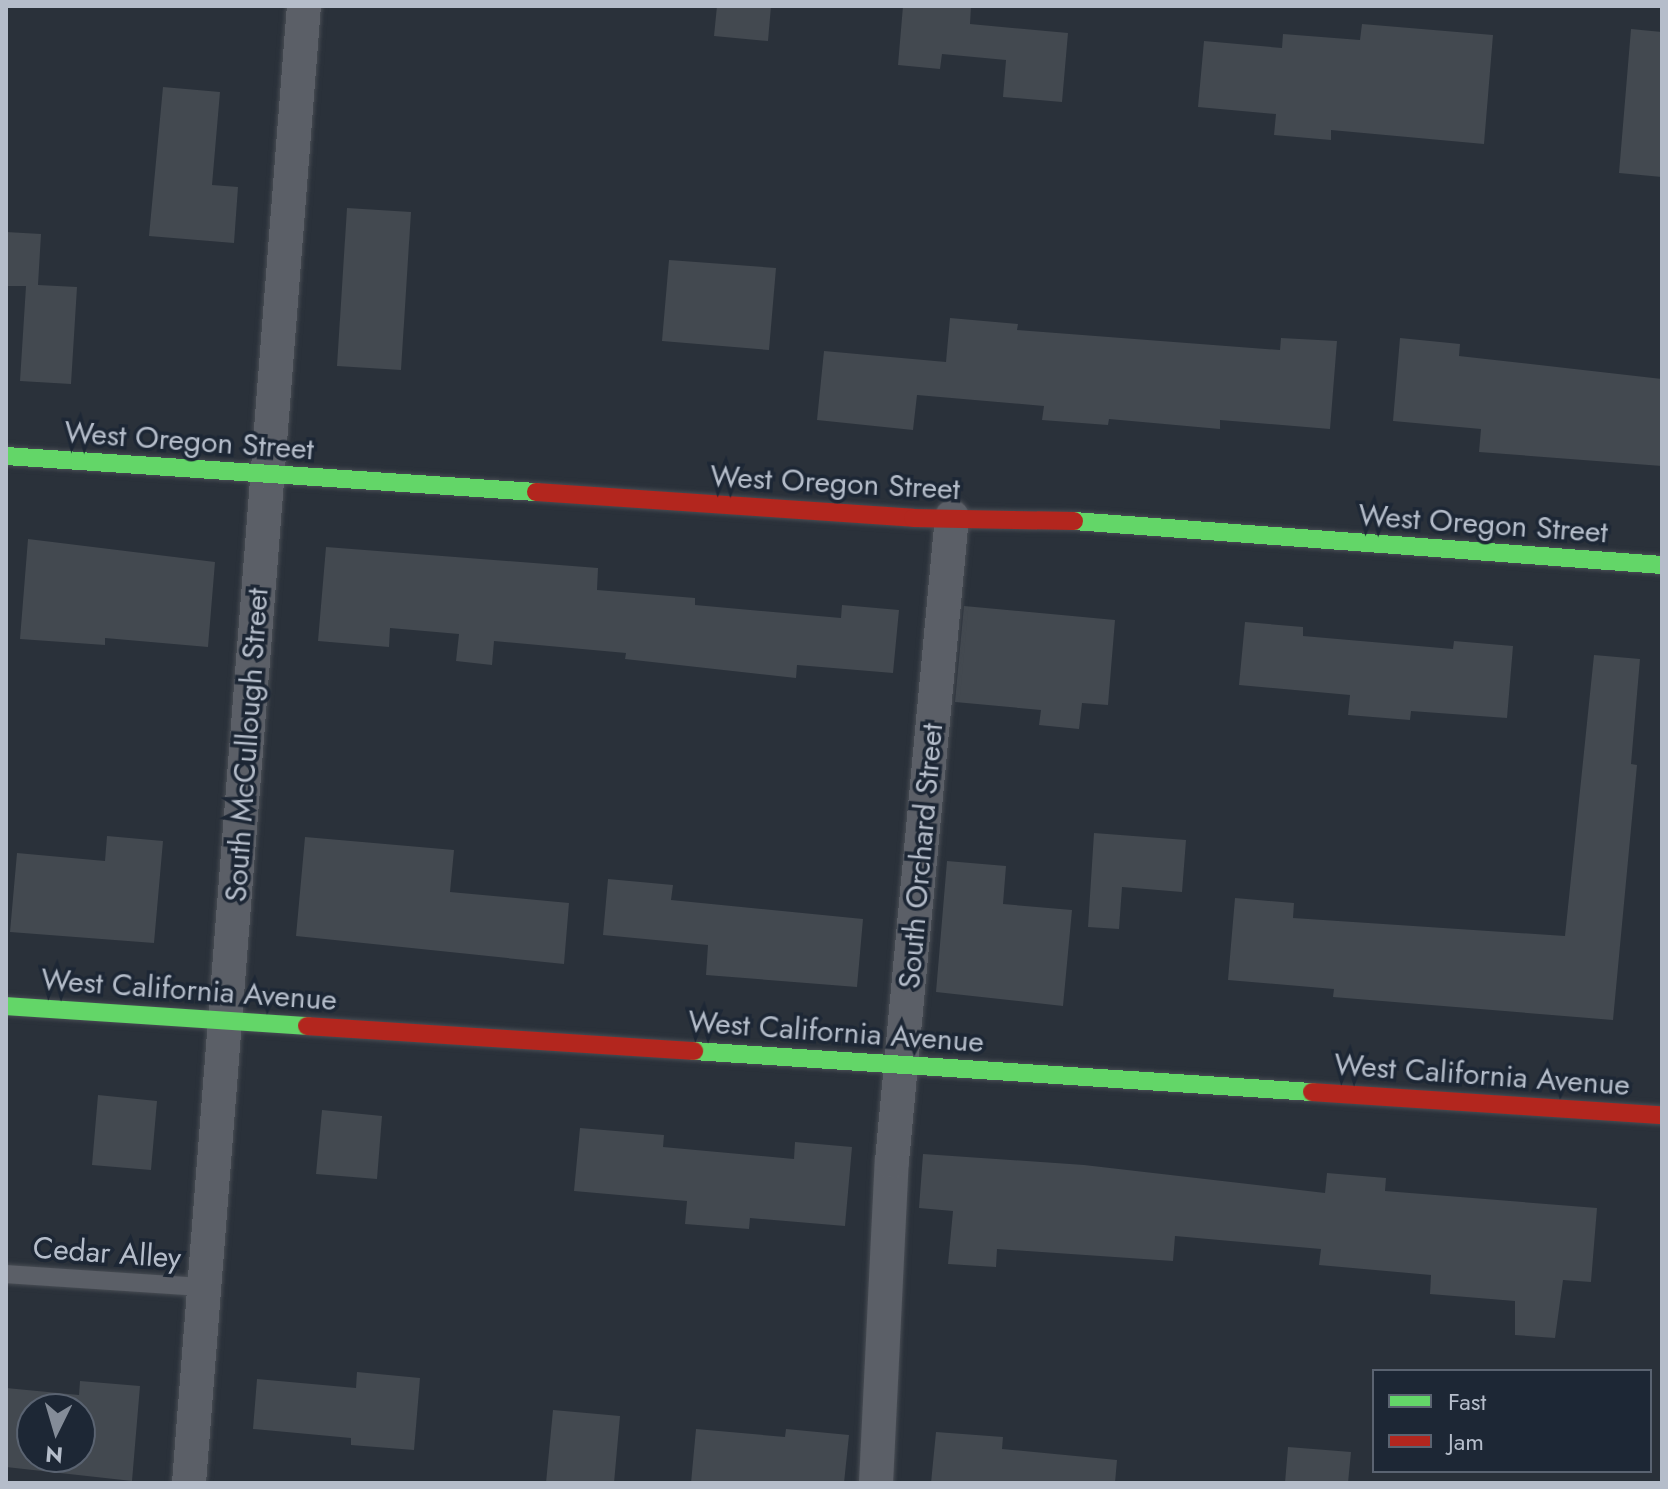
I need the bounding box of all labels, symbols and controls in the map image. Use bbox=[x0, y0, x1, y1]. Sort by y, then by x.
street label: West Oregon Street bbox=[63, 414, 315, 468]
street label: West Oregon Street bbox=[709, 458, 961, 508]
street label: West Oregon Street bbox=[1357, 497, 1609, 551]
street label: South McCullough Street bbox=[218, 587, 276, 903]
street label: South Orchard Street bbox=[891, 722, 951, 990]
street label: West California Avenue bbox=[40, 962, 338, 1018]
street label: West California Avenue bbox=[687, 1004, 985, 1060]
street label: West California Avenue bbox=[1333, 1047, 1631, 1103]
street label: Cedar Alley bbox=[32, 1230, 182, 1276]
legend bbox=[1372, 1369, 1652, 1473]
text: Fast bbox=[1448, 1384, 1486, 1419]
north arrow bbox=[16, 1393, 96, 1473]
text: Jam bbox=[1448, 1424, 1484, 1459]
text: N bbox=[44, 1438, 64, 1472]

